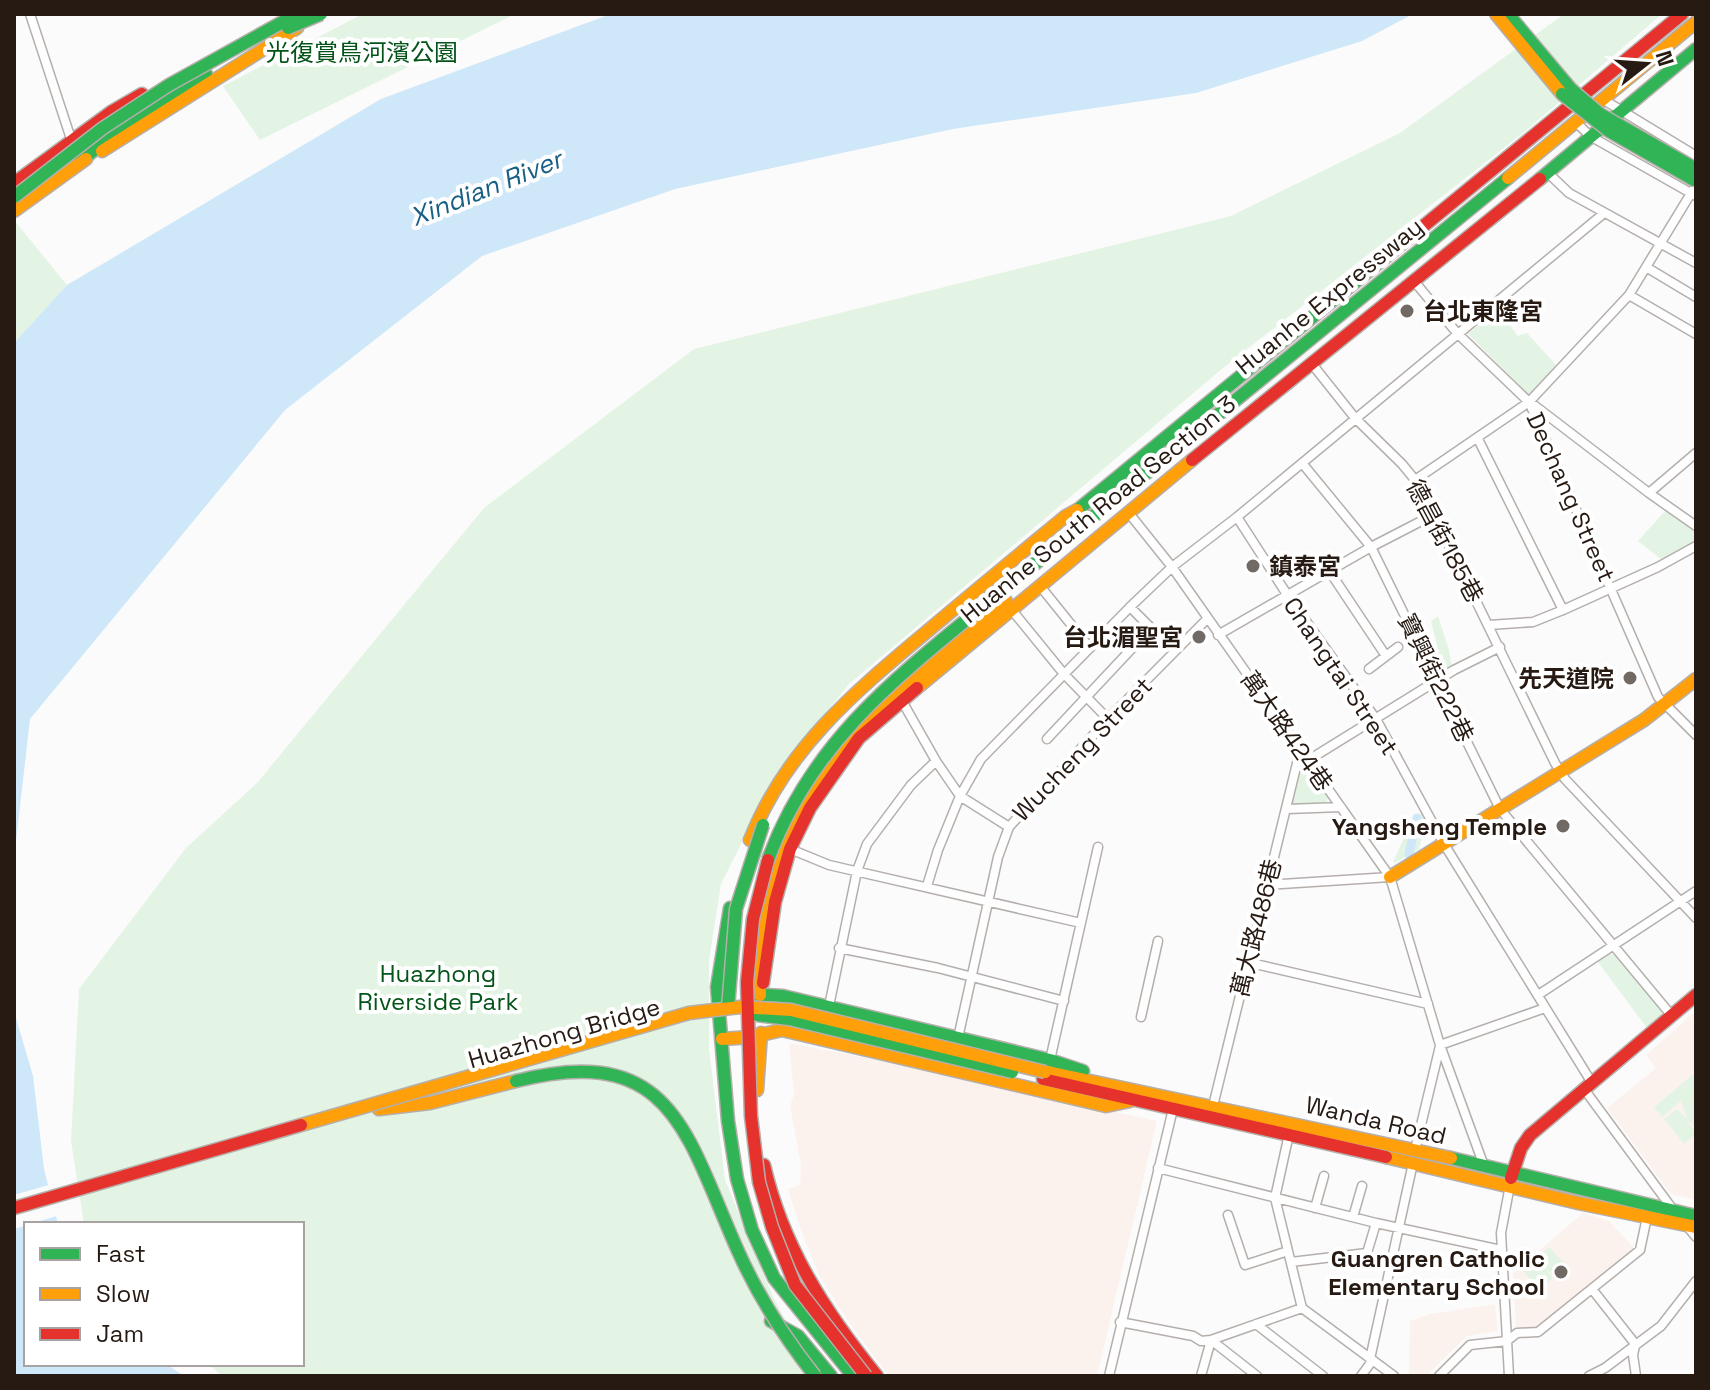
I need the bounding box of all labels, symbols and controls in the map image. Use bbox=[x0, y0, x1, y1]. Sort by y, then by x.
north arrow bbox=[1606, 24, 1686, 104]
park label: 光復賞鳥河濱公園 bbox=[266, 37, 458, 68]
text: N bbox=[1650, 47, 1681, 69]
water label: Xindian River bbox=[405, 141, 570, 234]
street label: Huanhe Expressway bbox=[1229, 211, 1429, 381]
place label: 台北東隆宮 bbox=[1423, 296, 1543, 327]
marker: 台北東隆宮 bbox=[1398, 302, 1416, 320]
street label: Huanhe South Road Section 3 bbox=[954, 388, 1242, 630]
street label: Dechang Street bbox=[1520, 407, 1622, 587]
street label: 德昌街185巷 bbox=[1400, 474, 1490, 608]
place label: 鎮泰宮 bbox=[1269, 551, 1341, 582]
marker: 鎮泰宮 bbox=[1244, 557, 1262, 575]
street label: Changtai Street bbox=[1277, 591, 1405, 761]
street label: 寶興街222巷 bbox=[1392, 609, 1480, 747]
place label: 台北湄聖宮 bbox=[1063, 622, 1183, 653]
marker: 台北湄聖宮 bbox=[1190, 628, 1208, 646]
place label: 先天道院 bbox=[1518, 663, 1614, 694]
street label: 萬大路424巷 bbox=[1234, 665, 1340, 797]
marker: 先天道院 bbox=[1621, 669, 1639, 687]
street label: Wucheng Street bbox=[1005, 670, 1159, 828]
place label: Yangsheng Temple bbox=[1332, 811, 1547, 842]
marker: Yangsheng Temple bbox=[1554, 817, 1572, 835]
street label: 萬大路486巷 bbox=[1224, 856, 1288, 1000]
park label: Huazhong Riverside Park bbox=[358, 958, 518, 1017]
street label: Huazhong Bridge bbox=[464, 991, 664, 1075]
street label: Wanda Road bbox=[1303, 1089, 1449, 1151]
legend bbox=[24, 1222, 304, 1366]
text: Fast bbox=[96, 1238, 146, 1269]
place label: Guangren Catholic Elementary School bbox=[1328, 1243, 1545, 1302]
marker: Guangren Catholic Elementary School bbox=[1552, 1263, 1570, 1281]
text: Slow bbox=[96, 1278, 150, 1309]
text: Jam bbox=[96, 1318, 144, 1349]

